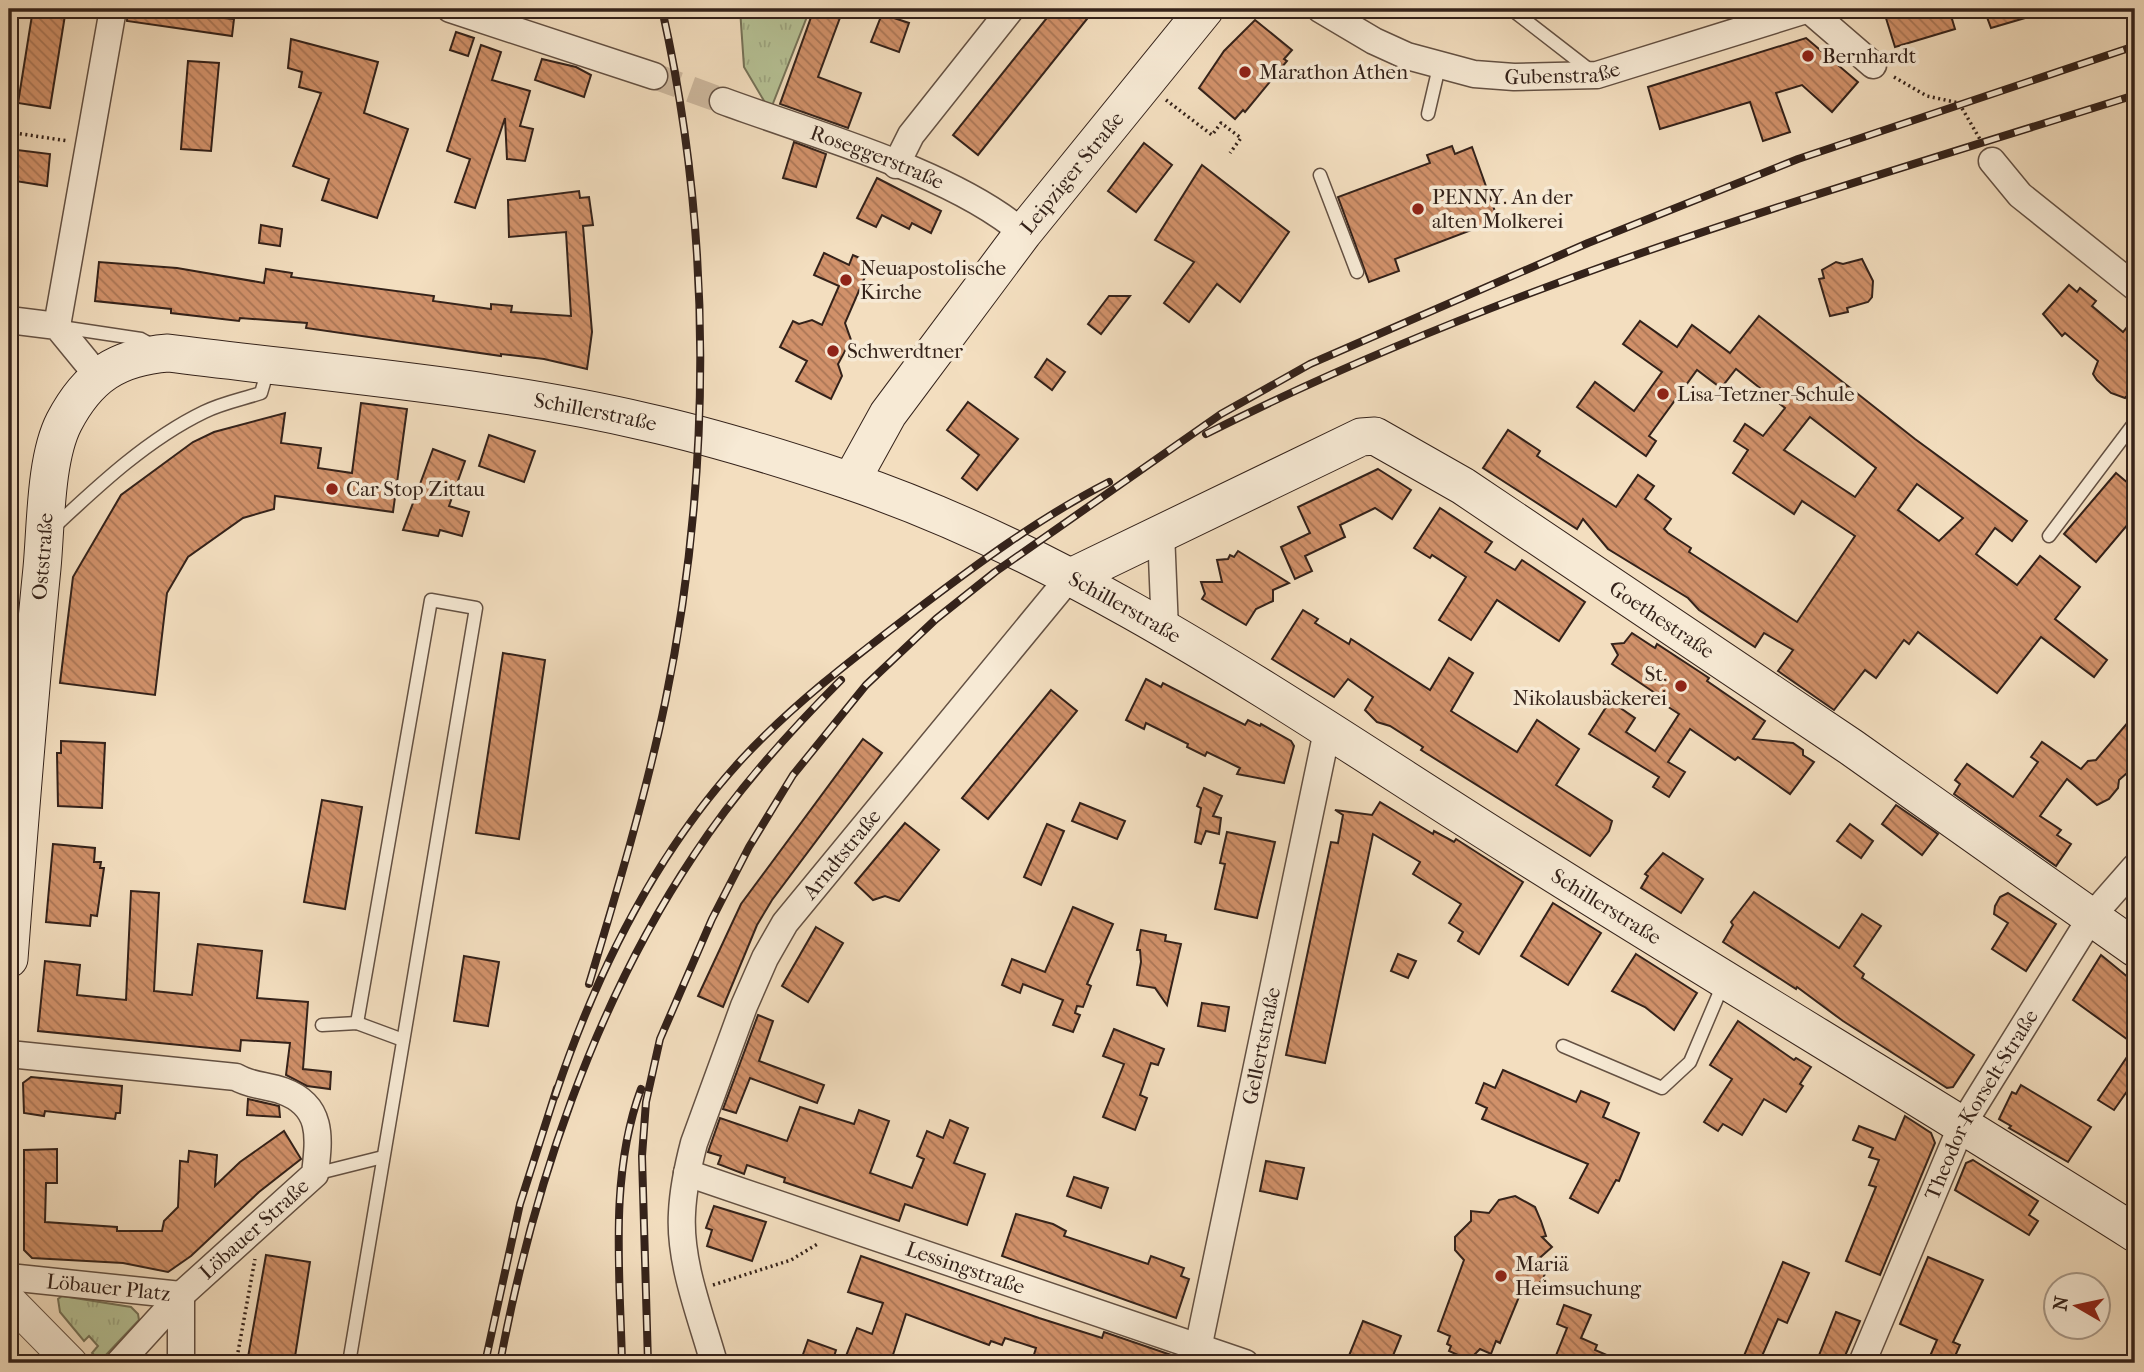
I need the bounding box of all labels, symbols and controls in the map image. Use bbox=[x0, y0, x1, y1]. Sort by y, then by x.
place label: Bernhardt bbox=[1822, 44, 1917, 68]
marker: Bernhardt bbox=[1800, 48, 1816, 64]
street label: Gubenstraße bbox=[1504, 57, 1623, 89]
place label: Marathon Athen bbox=[1259, 60, 1408, 84]
marker: Marathon Athen bbox=[1237, 64, 1253, 80]
street label: Leipziger Straße bbox=[1015, 107, 1129, 239]
street label: Roseggerstraße bbox=[807, 120, 948, 194]
place label: PENNY. An der alten Molkerei bbox=[1432, 185, 1573, 233]
marker: PENNY. An der alten Molkerei bbox=[1410, 201, 1426, 217]
place label: Neuapostolische Kirche bbox=[860, 256, 1006, 304]
marker: Neuapostolische Kirche bbox=[838, 272, 854, 288]
place label: Schwerdtner bbox=[847, 339, 963, 363]
marker: Schwerdtner bbox=[825, 343, 841, 359]
place label: Lisa-Tetzner-Schule bbox=[1677, 382, 1855, 406]
marker: Lisa-Tetzner-Schule bbox=[1655, 386, 1671, 402]
street label: Schillerstraße bbox=[532, 388, 659, 436]
place label: Car Stop Zittau bbox=[346, 477, 485, 501]
marker: Car Stop Zittau bbox=[324, 481, 340, 497]
street label: Oststraße bbox=[27, 512, 58, 601]
street label: Schillerstraße bbox=[1065, 567, 1185, 648]
street label: Goethestraße bbox=[1605, 576, 1719, 663]
place label: St. Nikolausbäckerei bbox=[1513, 662, 1667, 710]
marker: St. Nikolausbäckerei bbox=[1673, 678, 1689, 694]
street label: Arndtstraße bbox=[797, 804, 886, 905]
street label: Schillerstraße bbox=[1547, 863, 1666, 950]
street label: Gellertstraße bbox=[1237, 985, 1285, 1107]
street label: Theodor-Korselt-Straße bbox=[1920, 1005, 2043, 1203]
street label: Löbauer Straße bbox=[195, 1174, 313, 1284]
street label: Lessingstraße bbox=[903, 1236, 1028, 1299]
place label: Mariä Heimsuchung bbox=[1515, 1252, 1642, 1300]
marker: Mariä Heimsuchung bbox=[1493, 1268, 1509, 1284]
street label: Löbauer Platz bbox=[45, 1269, 172, 1306]
north arrow bbox=[2042, 1270, 2112, 1340]
text: N bbox=[2049, 1294, 2073, 1312]

